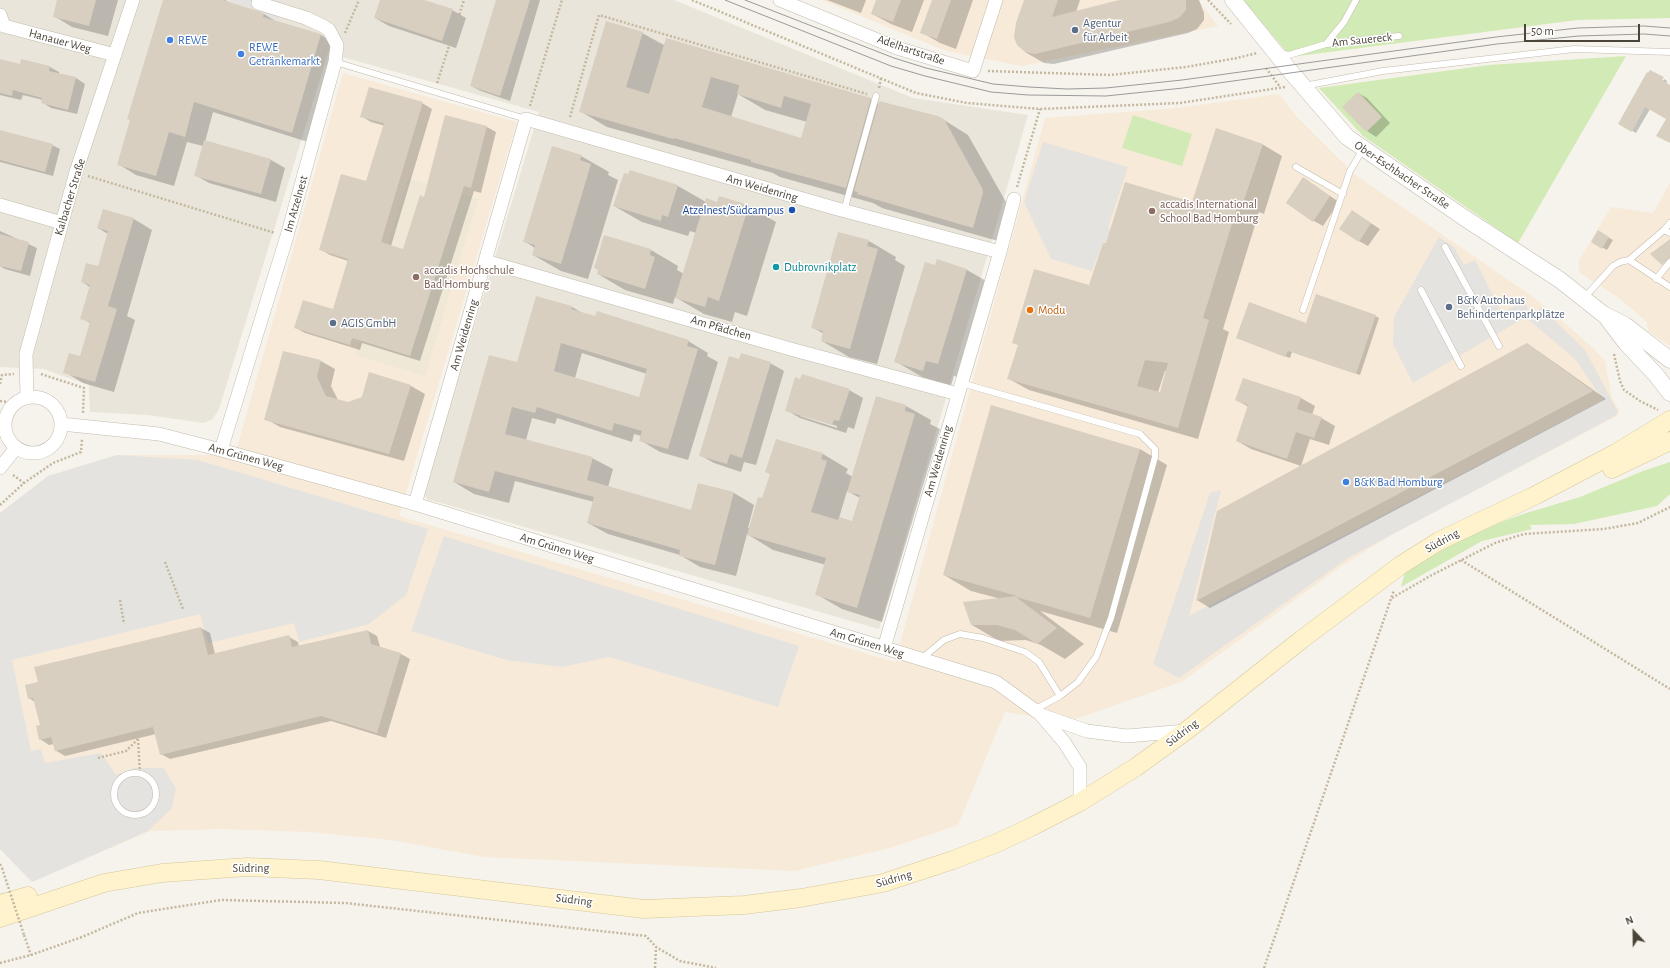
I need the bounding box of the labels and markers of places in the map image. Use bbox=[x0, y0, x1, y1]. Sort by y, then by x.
place label: Agentur für Arbeit bbox=[1083, 16, 1128, 44]
marker: Agentur für Arbeit bbox=[1070, 25, 1080, 35]
place label: REWE bbox=[178, 33, 207, 47]
marker: REWE bbox=[165, 35, 175, 45]
place label: REWE Getränkemarkt bbox=[249, 40, 320, 68]
marker: REWE Getränkemarkt bbox=[236, 49, 246, 59]
place label: accadis International School Bad Homburg bbox=[1160, 197, 1258, 225]
place label: Atzelnest/Südcampus bbox=[683, 203, 784, 217]
marker: Atzelnest/Südcampus bbox=[787, 205, 797, 215]
marker: accadis International School Bad Homburg bbox=[1147, 206, 1157, 216]
place label: Dubrovnikplatz bbox=[784, 260, 857, 274]
marker: Dubrovnikplatz bbox=[771, 262, 781, 272]
place label: accadis Hochschule Bad Homburg bbox=[424, 263, 514, 291]
marker: accadis Hochschule Bad Homburg bbox=[411, 272, 421, 282]
place label: B&K Autohaus Behindertenparkplätze bbox=[1457, 293, 1565, 321]
marker: B&K Autohaus Behindertenparkplätze bbox=[1444, 302, 1454, 312]
place label: Modu bbox=[1038, 303, 1065, 317]
marker: Modu bbox=[1025, 305, 1035, 315]
place label: AGIS GmbH bbox=[341, 316, 397, 330]
marker: AGIS GmbH bbox=[328, 318, 338, 328]
place label: B&K Bad Homburg bbox=[1354, 475, 1443, 489]
marker: B&K Bad Homburg bbox=[1341, 477, 1351, 487]

